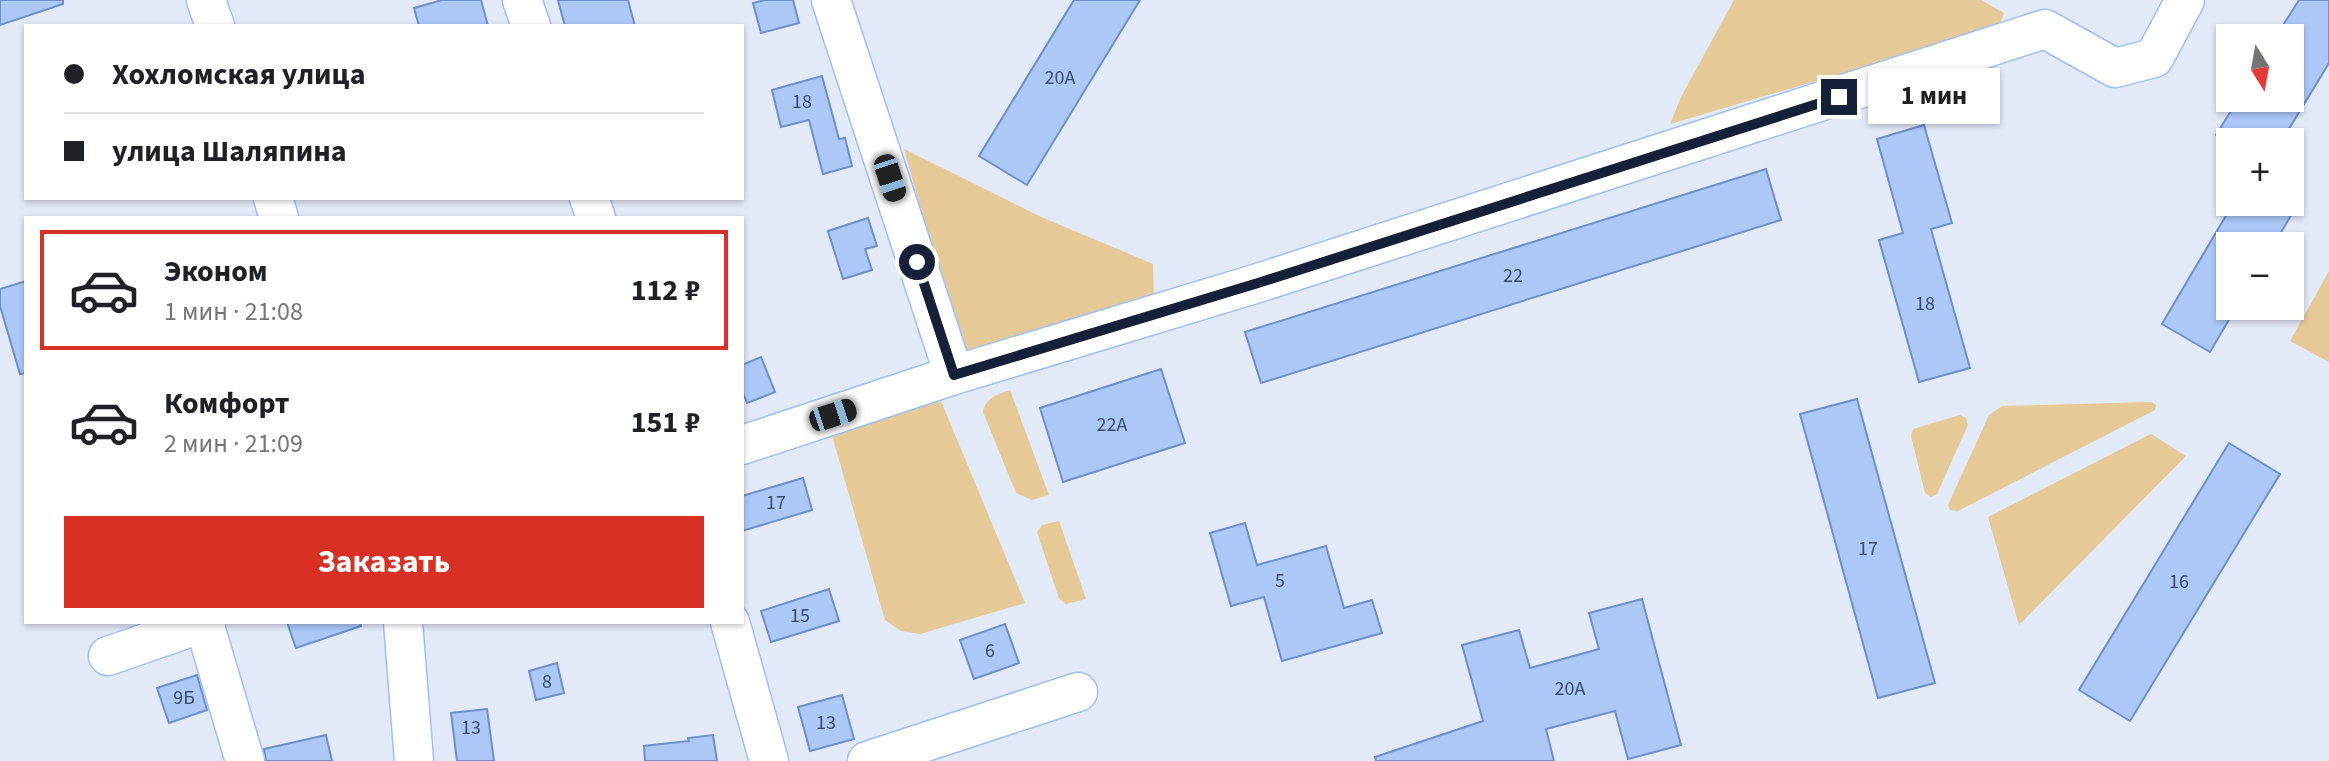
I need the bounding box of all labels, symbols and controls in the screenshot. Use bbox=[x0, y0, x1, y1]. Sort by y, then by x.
north arrow bbox=[2216, 24, 2304, 112]
map controls bbox=[2216, 24, 2304, 320]
text: Хохломская улица bbox=[112, 53, 366, 96]
house number: 20А bbox=[1045, 64, 1075, 92]
callout: 1 мин bbox=[1867, 69, 1999, 125]
text: 1 мин bbox=[1901, 77, 1967, 114]
route end bbox=[1821, 79, 1857, 115]
house number: 18 bbox=[792, 88, 812, 116]
button: + bbox=[2216, 128, 2304, 216]
text: улица Шаляпина bbox=[112, 130, 347, 173]
car bbox=[871, 151, 909, 205]
button: − bbox=[2216, 232, 2304, 320]
route start bbox=[899, 244, 935, 280]
text: Эконом bbox=[164, 250, 268, 293]
icon: car bbox=[68, 254, 140, 326]
house number: 22 bbox=[1503, 262, 1523, 290]
text: 112 ₽ bbox=[631, 269, 700, 312]
house number: 18 bbox=[1915, 290, 1935, 318]
text: 1 мин · 21:08 bbox=[164, 293, 303, 330]
text: Комфорт bbox=[164, 382, 290, 425]
icon: car bbox=[68, 386, 140, 458]
car bbox=[806, 396, 860, 434]
text: 151 ₽ bbox=[631, 401, 700, 444]
house number: 22А bbox=[1097, 411, 1127, 439]
text: 2 мин · 21:09 bbox=[164, 425, 303, 462]
house number: 17 bbox=[766, 489, 786, 517]
button: Заказать bbox=[64, 516, 704, 608]
house number: 17 bbox=[1858, 535, 1878, 563]
house number: 5 bbox=[1275, 567, 1285, 595]
house number: 16 bbox=[2169, 568, 2189, 596]
house number: 15 bbox=[790, 602, 810, 630]
house number: 6 bbox=[985, 637, 995, 665]
house number: 8 bbox=[542, 668, 552, 696]
house number: 20А bbox=[1555, 675, 1585, 703]
house number: 9Б bbox=[173, 684, 195, 712]
house number: 13 bbox=[816, 709, 836, 737]
house number: 13 bbox=[461, 714, 481, 742]

